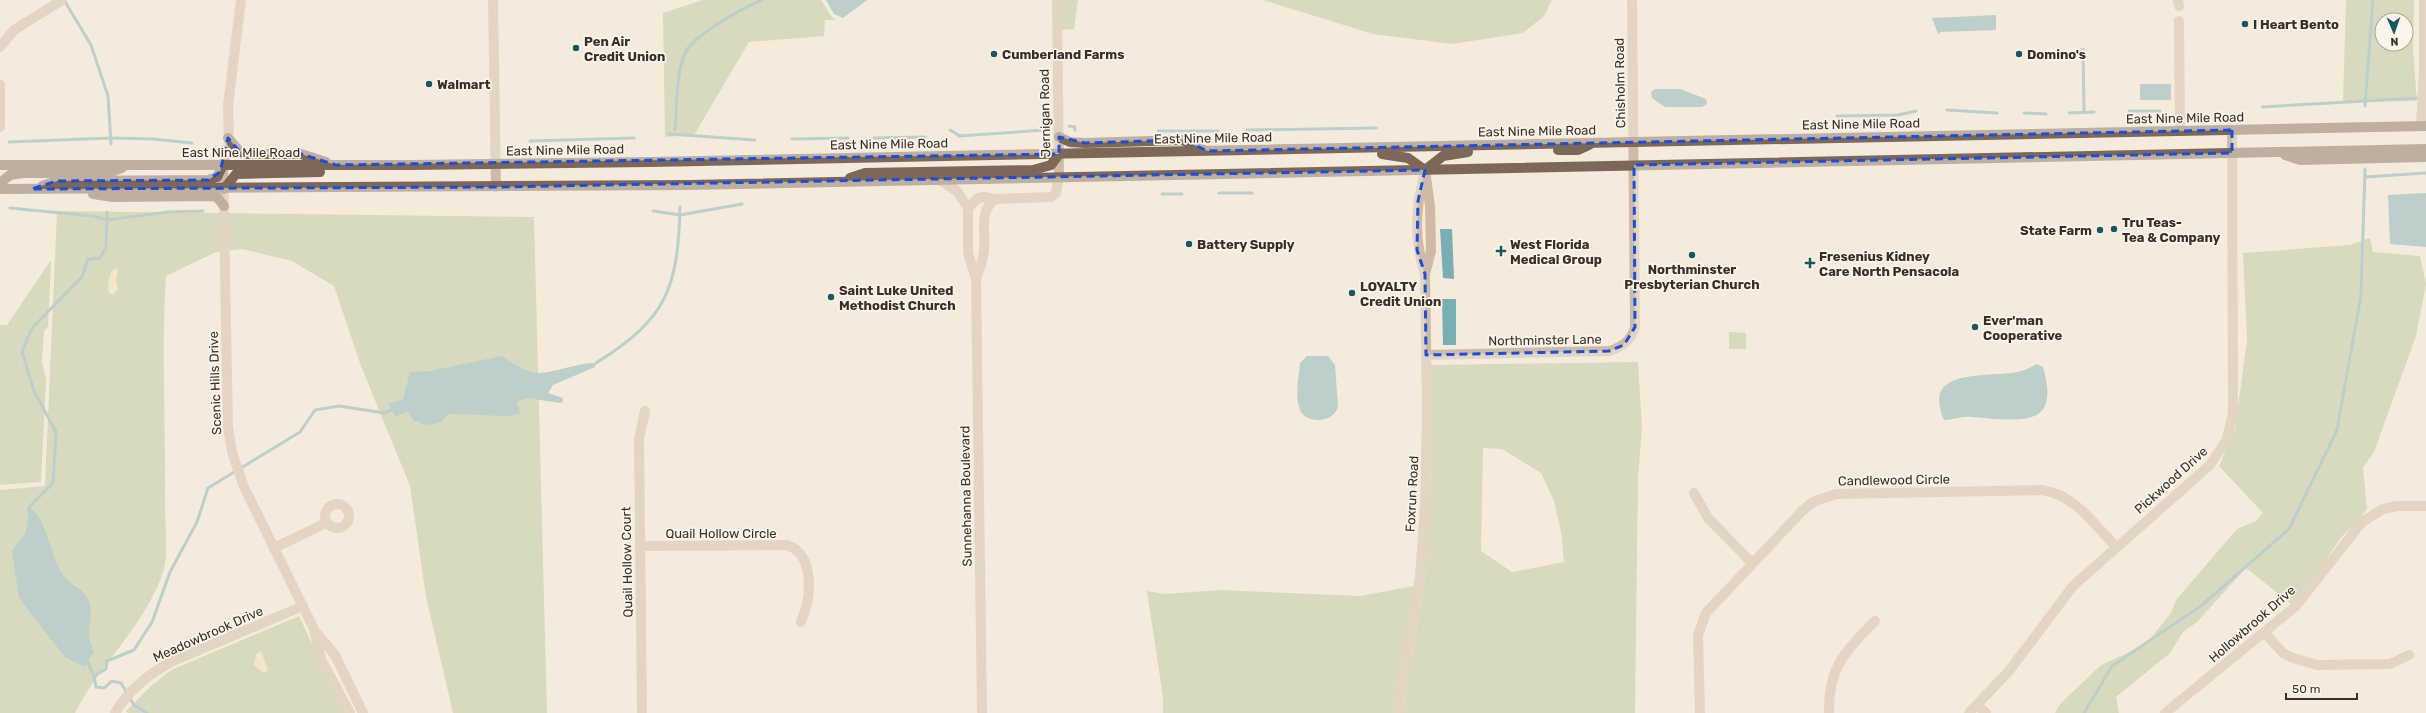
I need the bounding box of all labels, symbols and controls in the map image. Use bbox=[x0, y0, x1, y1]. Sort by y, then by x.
north arrow bbox=[2374, 12, 2414, 52]
place label: I Heart Bento bbox=[2253, 17, 2339, 32]
marker: I Heart Bento bbox=[2240, 19, 2250, 29]
place label: Pen Air Credit Union bbox=[584, 34, 665, 64]
text: N bbox=[2390, 35, 2399, 48]
street label: Chisholm Road bbox=[1612, 38, 1628, 128]
marker: Pen Air Credit Union bbox=[571, 43, 581, 53]
place label: Cumberland Farms bbox=[1002, 47, 1124, 62]
place label: Domino's bbox=[2027, 47, 2086, 62]
marker: Cumberland Farms bbox=[989, 49, 999, 59]
marker: Domino's bbox=[2014, 49, 2024, 59]
street label: Jernigan Road bbox=[1037, 69, 1054, 157]
place label: Walmart bbox=[437, 77, 490, 92]
marker: Walmart bbox=[424, 79, 434, 89]
street label: East Nine Mile Road bbox=[2126, 109, 2244, 127]
street label: East Nine Mile Road bbox=[1802, 115, 1920, 133]
street label: East Nine Mile Road bbox=[1478, 122, 1596, 140]
street label: East Nine Mile Road bbox=[1154, 129, 1272, 147]
street label: East Nine Mile Road bbox=[830, 135, 948, 153]
street label: East Nine Mile Road bbox=[506, 141, 624, 159]
street label: East Nine Mile Road bbox=[182, 145, 300, 160]
place label: Tru Teas- Tea & Company bbox=[2122, 215, 2221, 245]
place label: State Farm bbox=[2020, 223, 2092, 238]
marker: Tru Teas- Tea & Company bbox=[2109, 224, 2119, 234]
marker: State Farm bbox=[2095, 225, 2105, 235]
place label: Battery Supply bbox=[1197, 237, 1295, 252]
place label: West Florida Medical Group bbox=[1510, 237, 1602, 267]
marker: Battery Supply bbox=[1184, 239, 1194, 249]
marker: West Florida Medical Group bbox=[1495, 245, 1507, 257]
place label: Fresenius Kidney Care North Pensacola bbox=[1819, 249, 1959, 279]
marker: Northminster Presbyterian Church bbox=[1687, 250, 1697, 260]
marker: Fresenius Kidney Care North Pensacola bbox=[1804, 257, 1816, 269]
place label: Northminster Presbyterian Church bbox=[1624, 262, 1760, 292]
place label: LOYALTY Credit Union bbox=[1360, 279, 1441, 309]
place label: Saint Luke United Methodist Church bbox=[839, 283, 956, 313]
marker: LOYALTY Credit Union bbox=[1347, 288, 1357, 298]
marker: Saint Luke United Methodist Church bbox=[826, 292, 836, 302]
place label: Ever'man Cooperative bbox=[1983, 313, 2063, 343]
marker: Ever'man Cooperative bbox=[1970, 322, 1980, 332]
street label: Scenic Hills Drive bbox=[206, 331, 224, 435]
street label: Northminster Lane bbox=[1488, 332, 1602, 348]
street label: Sunnehanna Boulevard bbox=[957, 425, 975, 567]
street label: Pickwood Drive bbox=[2132, 443, 2210, 517]
street label: Foxrun Road bbox=[1403, 455, 1421, 533]
street label: Candlewood Circle bbox=[1838, 472, 1950, 488]
street label: Quail Hollow Court bbox=[619, 506, 635, 618]
street label: Quail Hollow Circle bbox=[665, 526, 777, 541]
street label: Hollowbrook Drive bbox=[2206, 582, 2298, 666]
street label: Meadowbrook Drive bbox=[151, 603, 265, 665]
scale bar bbox=[2286, 675, 2357, 701]
text: 50 m bbox=[2292, 682, 2320, 696]

